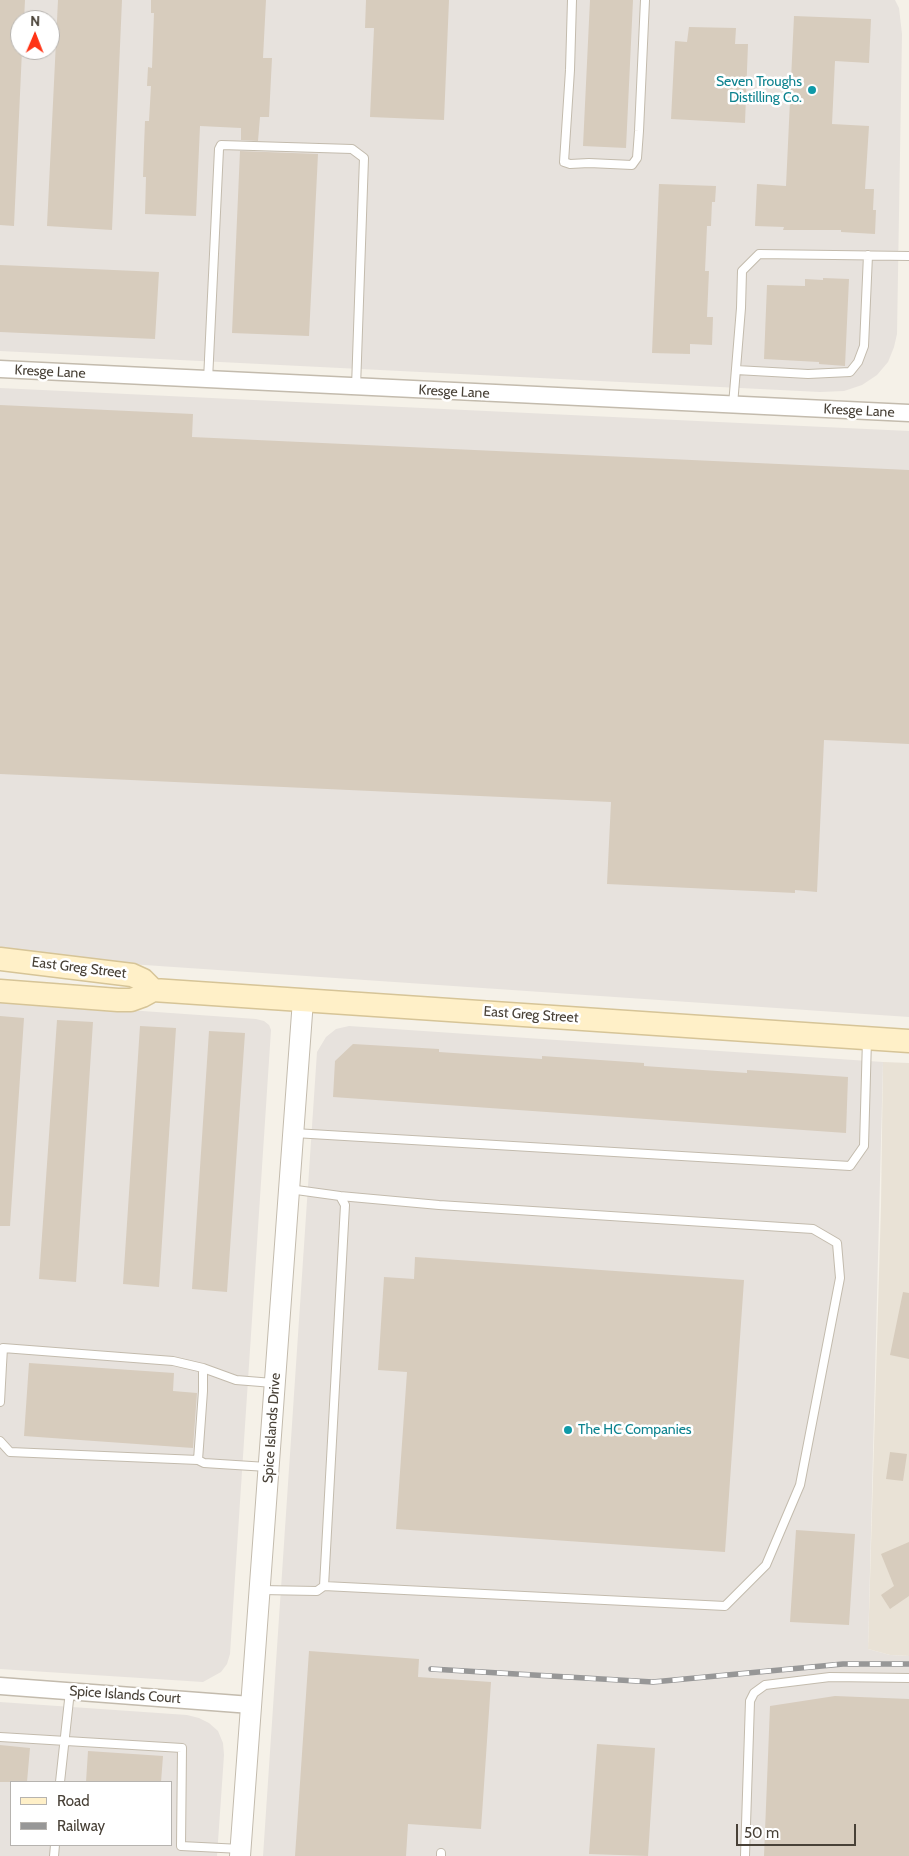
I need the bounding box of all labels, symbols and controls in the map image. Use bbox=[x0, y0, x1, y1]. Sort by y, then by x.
north arrow bbox=[10, 10, 60, 60]
text: N bbox=[30, 12, 40, 30]
place label: Seven Troughs Distilling Co. bbox=[716, 74, 802, 106]
marker: Seven Troughs Distilling Co. bbox=[806, 84, 818, 96]
street label: Kresge Lane bbox=[14, 362, 86, 382]
street label: Kresge Lane bbox=[418, 382, 490, 402]
street label: Kresge Lane bbox=[823, 401, 895, 421]
street label: East Greg Street bbox=[31, 954, 127, 982]
street label: East Greg Street bbox=[483, 1003, 579, 1027]
street label: Spice Islands Drive bbox=[260, 1372, 284, 1484]
place label: The HC Companies bbox=[578, 1422, 692, 1438]
marker: The HC Companies bbox=[562, 1424, 574, 1436]
street label: Spice Islands Court bbox=[69, 1683, 181, 1707]
legend bbox=[10, 1781, 172, 1846]
text: Road bbox=[57, 1792, 90, 1810]
scale bar bbox=[739, 1814, 859, 1846]
text: Railway bbox=[57, 1817, 105, 1835]
text: 50 m bbox=[744, 1824, 779, 1842]

